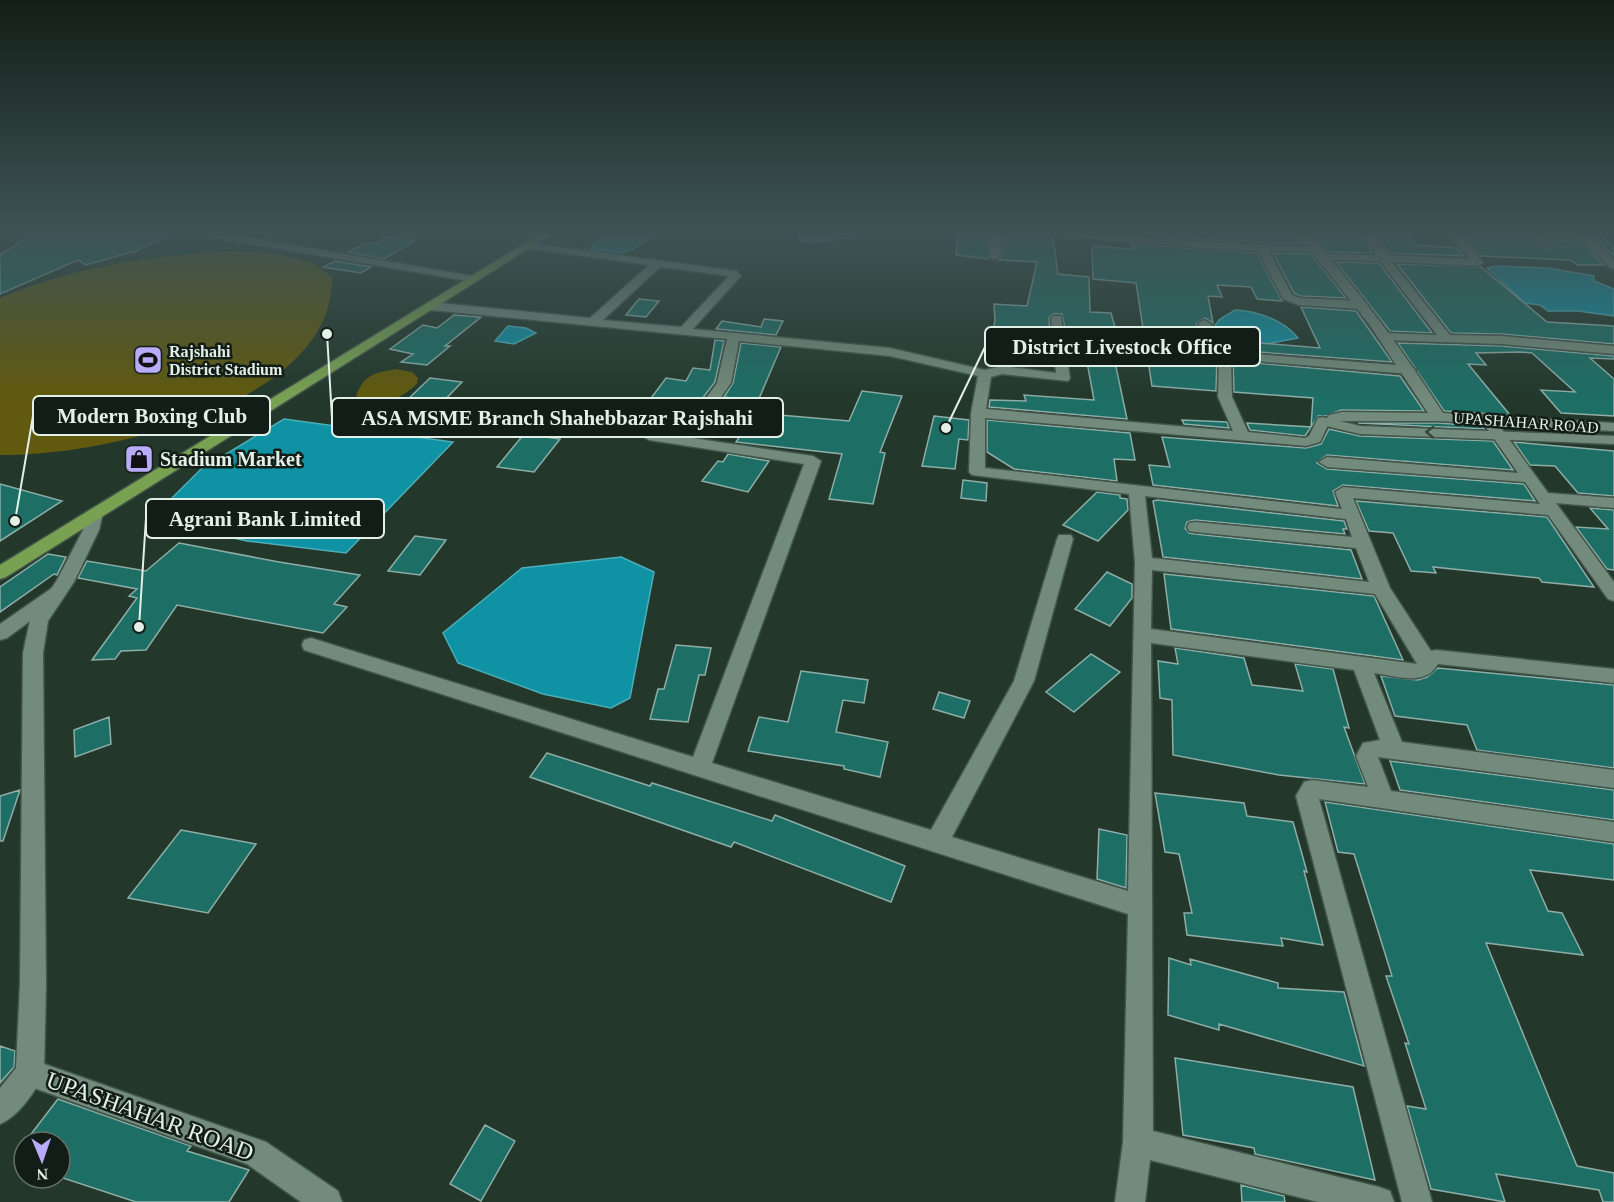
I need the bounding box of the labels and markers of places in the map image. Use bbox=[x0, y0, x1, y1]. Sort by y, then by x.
callout: District Livestock Office bbox=[985, 327, 1260, 366]
place label: Rajshahi District Stadium bbox=[169, 343, 283, 378]
sports icon: Rajshahi District Stadium bbox=[132, 344, 164, 376]
callout: Modern Boxing Club bbox=[33, 396, 270, 435]
callout: ASA MSME Branch Shahebbazar Rajshahi bbox=[332, 398, 783, 437]
shop icon: Stadium Market bbox=[123, 443, 155, 475]
place label: Stadium Market bbox=[160, 448, 302, 470]
callout: Agrani Bank Limited bbox=[146, 499, 384, 538]

